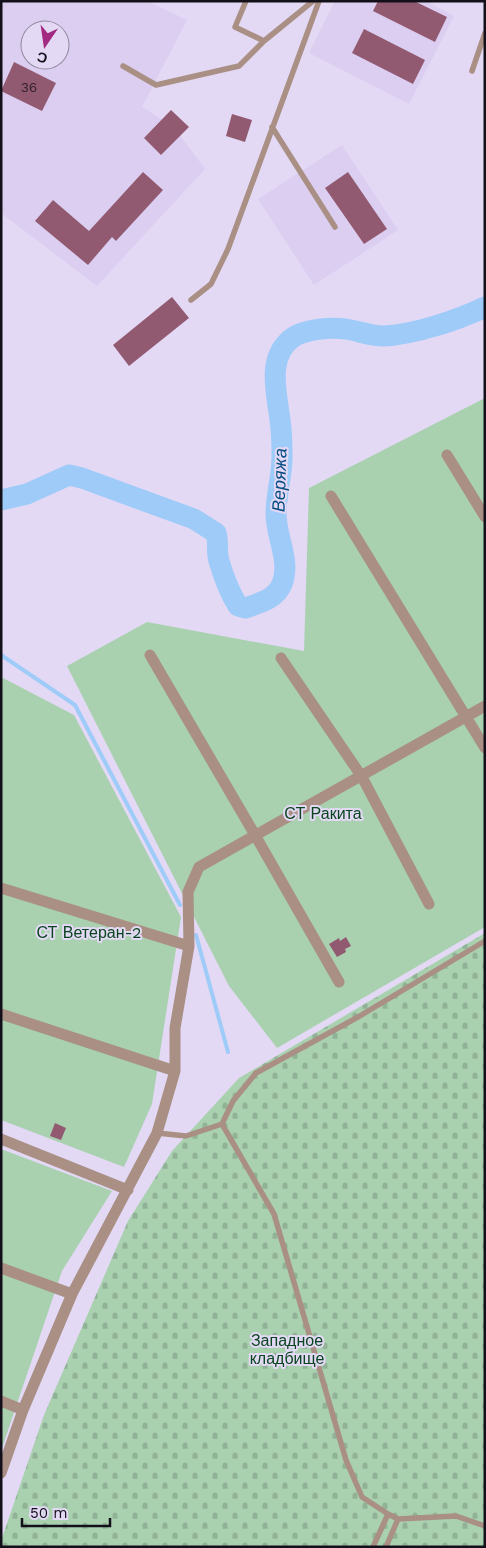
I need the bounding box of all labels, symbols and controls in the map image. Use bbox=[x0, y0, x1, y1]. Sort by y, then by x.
north arrow bbox=[20, 20, 70, 70]
text: С bbox=[35, 49, 49, 67]
house number: 36 bbox=[21, 79, 37, 95]
water label: Веряжа bbox=[267, 448, 291, 512]
park label: СТ Ракита bbox=[284, 804, 362, 823]
park label: СТ Ветеран-2 bbox=[37, 923, 141, 942]
park label: Западное кладбище bbox=[250, 1331, 324, 1368]
scale bar bbox=[22, 1496, 110, 1528]
text: 50 m bbox=[30, 1504, 67, 1522]

